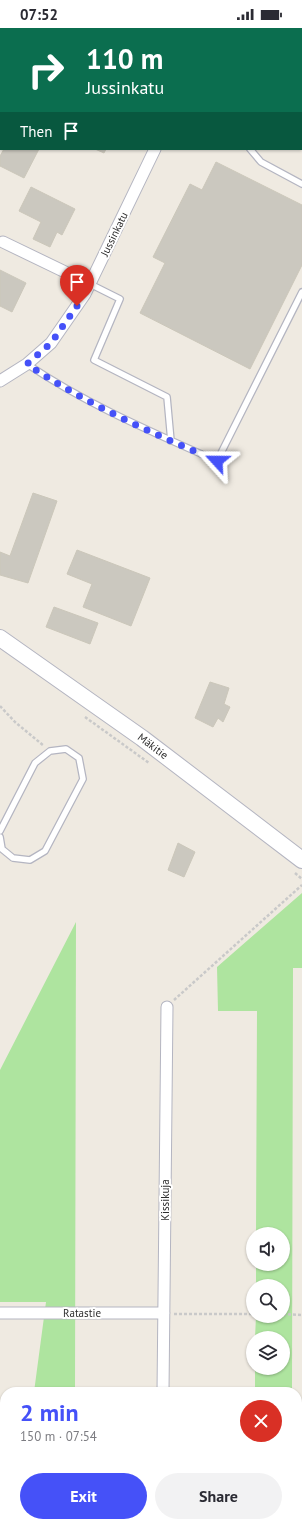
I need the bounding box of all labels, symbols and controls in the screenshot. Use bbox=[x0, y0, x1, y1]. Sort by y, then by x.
text: 07:52 bbox=[20, 5, 58, 24]
text: 110 m bbox=[86, 40, 163, 77]
icon: right bbox=[20, 44, 72, 96]
text: Jussinkatu bbox=[86, 76, 164, 99]
icon: arrive bbox=[60, 120, 82, 142]
text: Then bbox=[20, 122, 52, 141]
street label: Jussinkatu bbox=[97, 209, 131, 259]
pin bbox=[60, 265, 94, 306]
icon: arrive bbox=[66, 271, 88, 293]
position arrow bbox=[196, 440, 238, 482]
street label: Mäkitie bbox=[135, 730, 171, 762]
street label: Kissikuja bbox=[158, 1179, 172, 1221]
map controls bbox=[246, 1227, 290, 1375]
button: sound bbox=[246, 1227, 290, 1271]
button: search bbox=[246, 1279, 290, 1323]
street label: Ratastie bbox=[63, 1306, 101, 1320]
button: layers bbox=[246, 1331, 290, 1375]
text: 2 min bbox=[20, 1397, 79, 1428]
button: close bbox=[240, 1400, 282, 1442]
text: 150 m · 07:54 bbox=[20, 1428, 97, 1445]
button: Exit bbox=[20, 1473, 147, 1519]
button: Share bbox=[155, 1473, 282, 1519]

